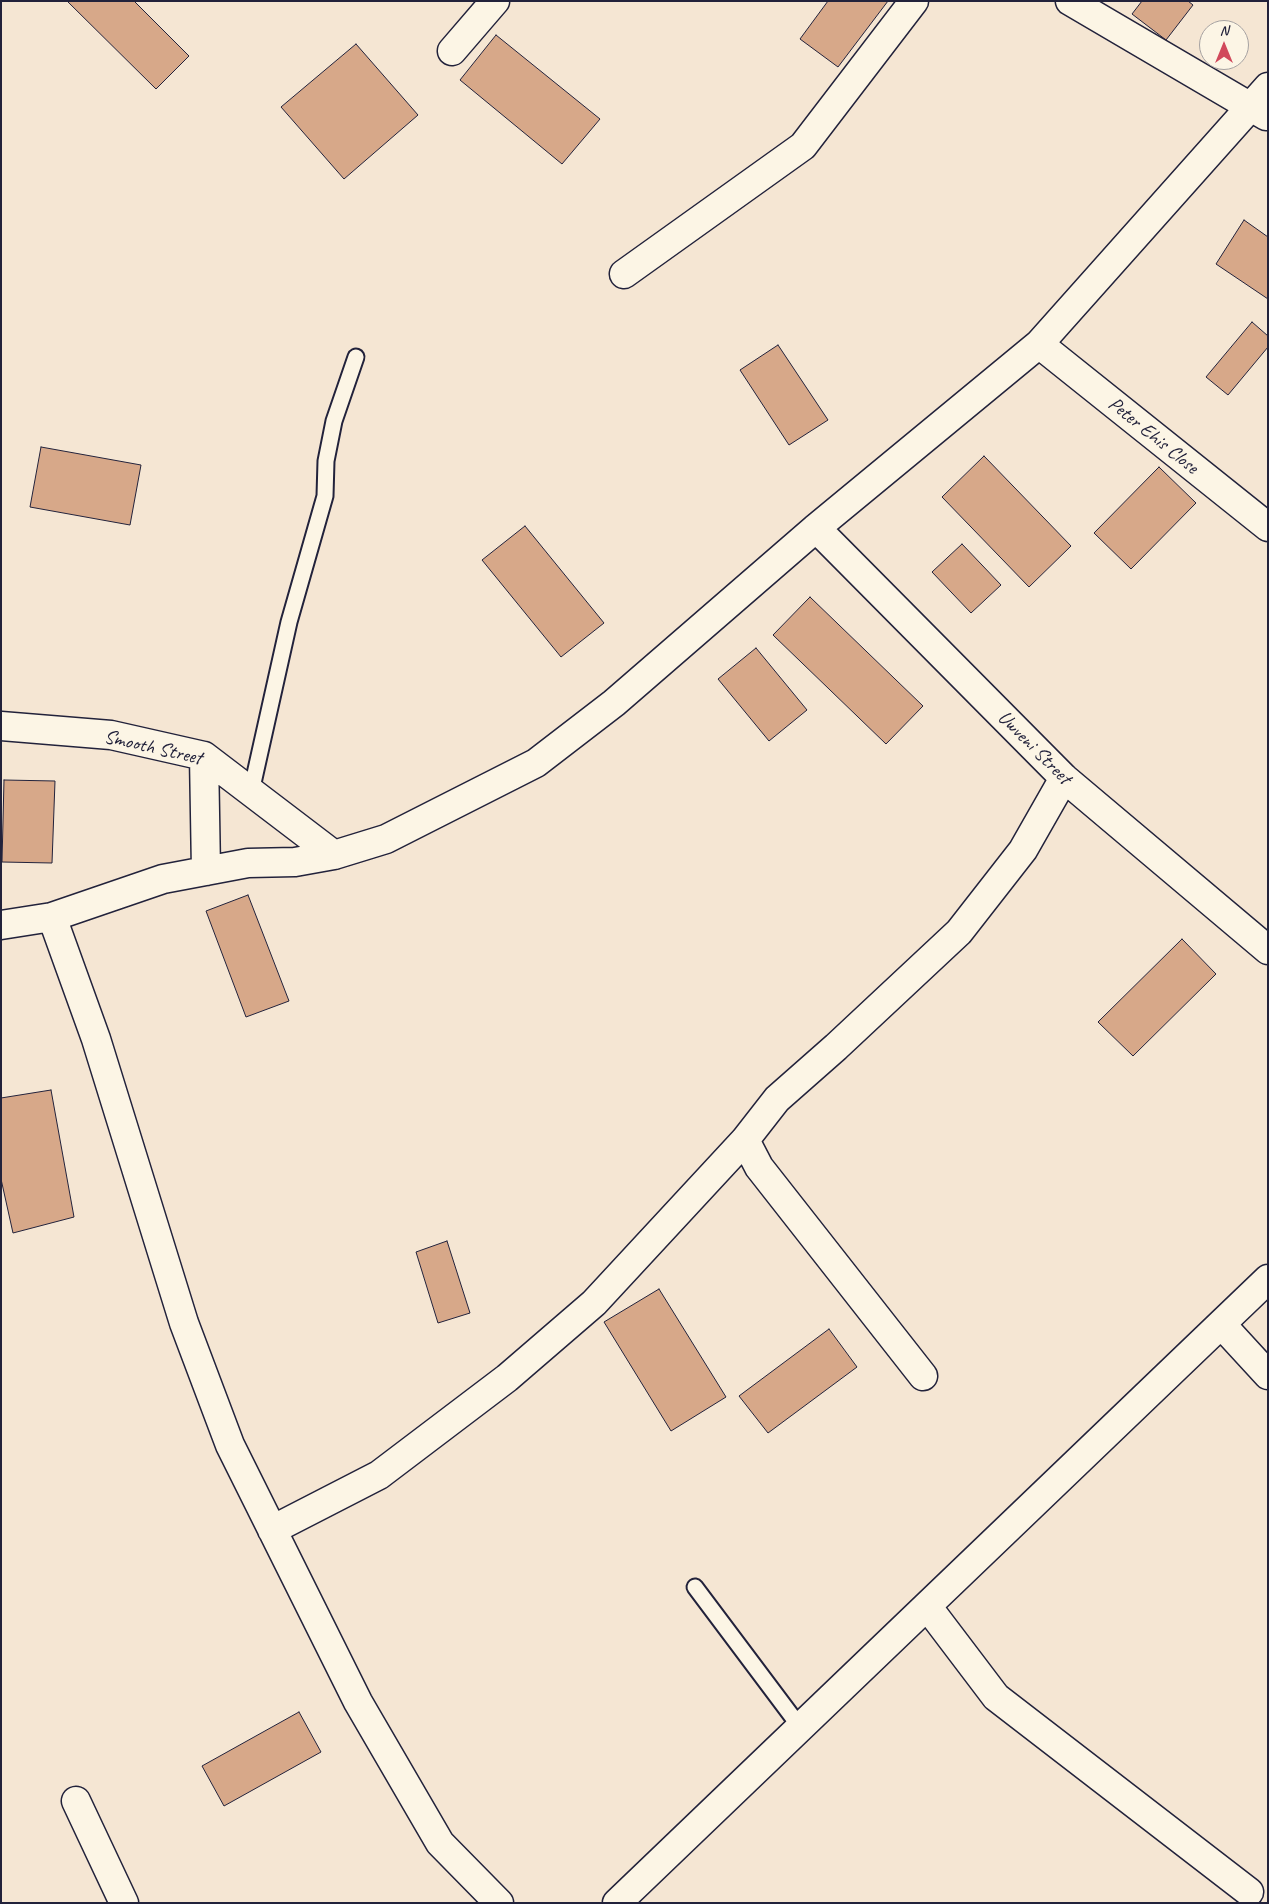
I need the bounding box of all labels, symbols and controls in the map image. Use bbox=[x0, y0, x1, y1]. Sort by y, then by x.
north arrow bbox=[1199, 20, 1249, 70]
text: N bbox=[1220, 22, 1228, 39]
street label: Peter Ehis Close bbox=[1103, 392, 1203, 480]
street label: Uwveni Street bbox=[992, 706, 1076, 790]
street label: Smooth Street bbox=[102, 725, 204, 771]

